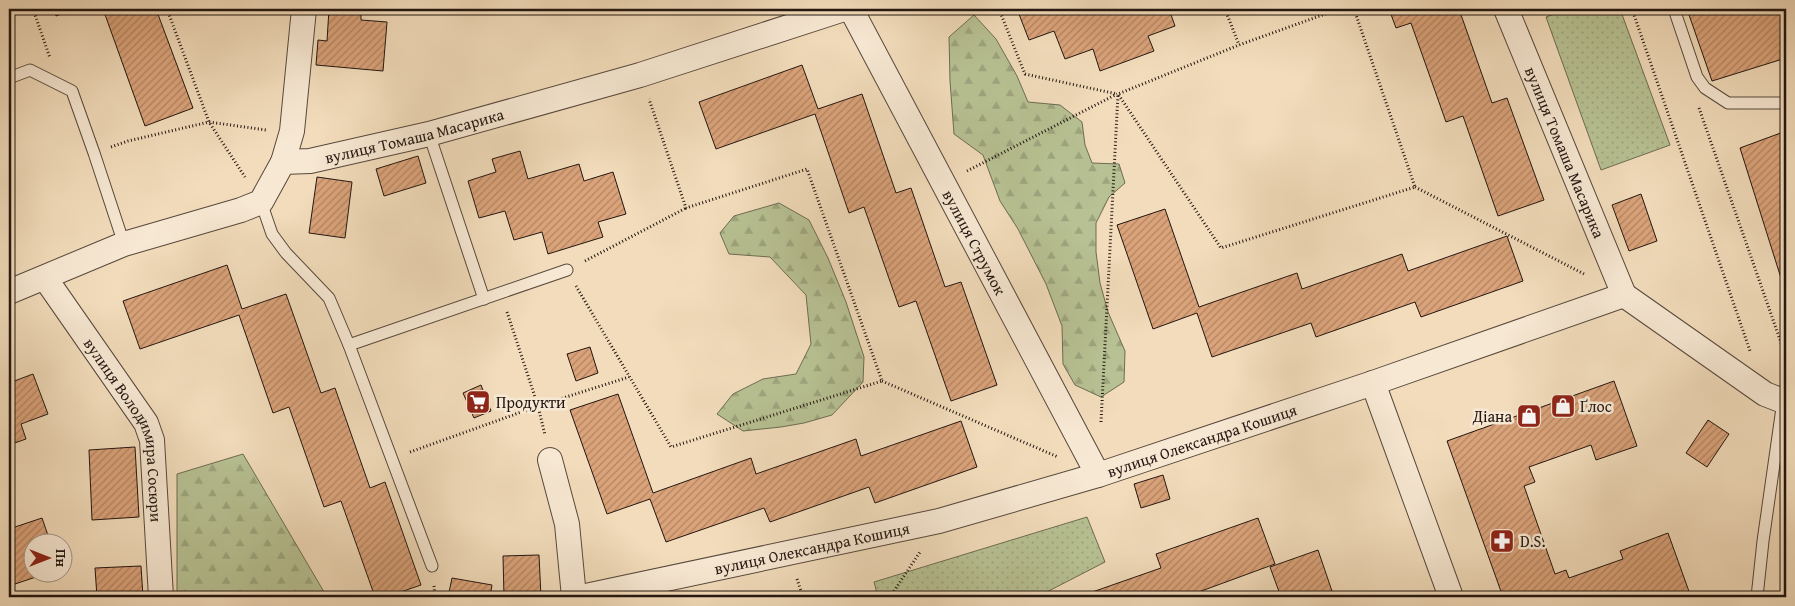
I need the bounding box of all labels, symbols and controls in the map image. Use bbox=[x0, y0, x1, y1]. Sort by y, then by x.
street label: вулиця Томаша Масарика bbox=[1519, 63, 1611, 242]
street label: вулиця Томаша Масарика bbox=[323, 102, 507, 169]
street label: вулиця Струмок bbox=[937, 185, 1013, 300]
street label: вулиця Володимира Сосюри bbox=[78, 333, 169, 523]
supermarket icon: Продукти bbox=[465, 389, 491, 415]
place label: Продукти bbox=[496, 390, 566, 414]
shop icon: Ґлос bbox=[1550, 393, 1576, 419]
place label: Ґлос bbox=[1580, 394, 1612, 418]
street label: вулиця Олександра Кошиця bbox=[1104, 397, 1300, 483]
shop icon: Діана bbox=[1516, 403, 1542, 429]
place label: Діана bbox=[1472, 404, 1512, 428]
street label: вулиця Олександра Кошиця bbox=[712, 516, 912, 580]
pharmacy icon: D.S. bbox=[1489, 528, 1515, 554]
place label: D.S. bbox=[1520, 529, 1545, 553]
north arrow bbox=[22, 534, 72, 584]
text: Пн bbox=[51, 549, 71, 567]

